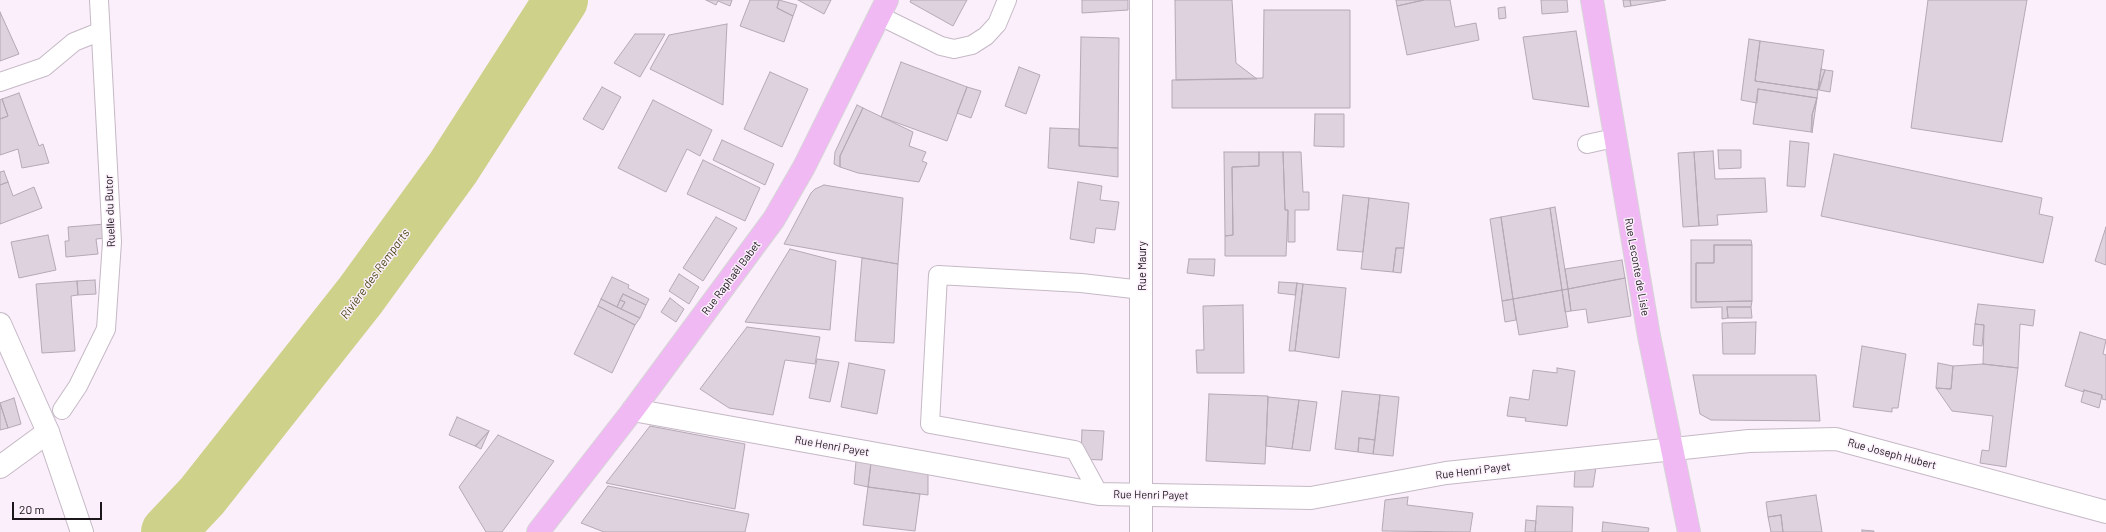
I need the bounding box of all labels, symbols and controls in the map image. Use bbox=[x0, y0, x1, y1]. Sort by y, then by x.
street label: Ruelle du Butor bbox=[102, 175, 118, 247]
street label: Rue Leconte de Lisle bbox=[1622, 217, 1652, 317]
water label: Rivière des Remparts bbox=[337, 226, 413, 322]
street label: Rue Raphaël Babet bbox=[699, 238, 763, 318]
street label: Rue Maury bbox=[1135, 241, 1149, 291]
street label: Rue Henri Payet bbox=[794, 433, 870, 459]
street label: Rue Joseph Hubert bbox=[1846, 436, 1938, 472]
street label: Rue Henri Payet bbox=[1435, 460, 1511, 482]
street label: Rue Henri Payet bbox=[1113, 488, 1189, 502]
scale bar bbox=[14, 494, 104, 520]
text: 20 m bbox=[19, 502, 45, 516]

